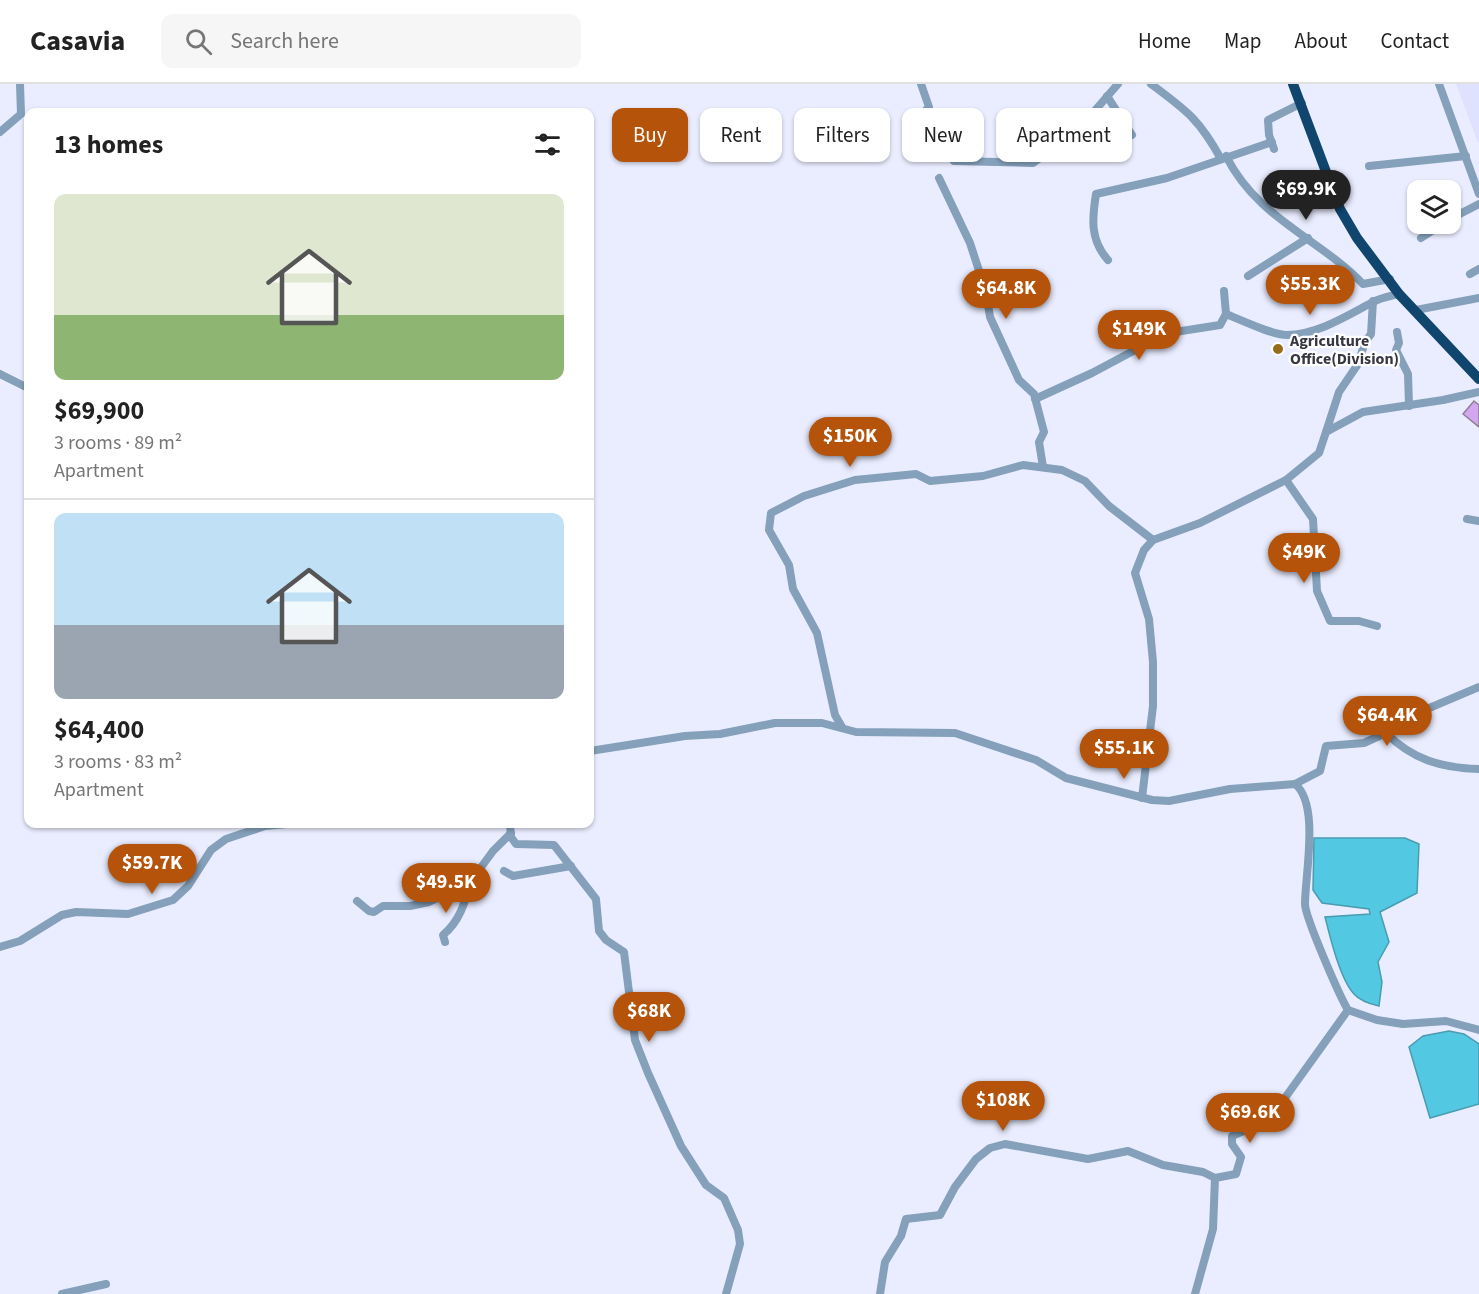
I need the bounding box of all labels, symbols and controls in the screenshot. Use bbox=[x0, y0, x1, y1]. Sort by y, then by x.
search box bbox=[161, 14, 581, 68]
text: Casavia bbox=[30, 21, 125, 61]
icon: search bbox=[182, 25, 215, 58]
text: Search here bbox=[230, 25, 339, 57]
text: Home bbox=[1138, 26, 1191, 56]
text: Map bbox=[1224, 26, 1262, 56]
text: About bbox=[1295, 26, 1347, 56]
text: Contact bbox=[1380, 26, 1449, 56]
chip: Buy bbox=[612, 108, 688, 162]
chip: Rent bbox=[700, 108, 782, 162]
chip: Filters bbox=[794, 108, 890, 162]
chip: New bbox=[902, 108, 984, 162]
chip: Apartment bbox=[996, 108, 1132, 162]
text: 13 homes bbox=[54, 126, 163, 163]
icon: filters bbox=[531, 128, 564, 161]
pin: $69.9K bbox=[1257, 170, 1355, 221]
text: $69.9K bbox=[1276, 175, 1336, 203]
map controls bbox=[1407, 180, 1461, 234]
button: layers bbox=[1407, 180, 1461, 234]
icon: home bbox=[255, 233, 363, 341]
pin: $55.3K bbox=[1261, 265, 1359, 316]
pin: $64.8K bbox=[957, 269, 1055, 320]
text: $55.3K bbox=[1280, 270, 1340, 298]
text: $64.8K bbox=[976, 274, 1036, 302]
pin: $149K bbox=[1097, 310, 1181, 361]
text: $149K bbox=[1112, 315, 1166, 343]
place label: Agriculture Office(Division) bbox=[1289, 330, 1399, 370]
marker: Agriculture Office(Division) bbox=[1271, 342, 1285, 356]
text: $69,900 bbox=[54, 392, 144, 429]
pin: $150K bbox=[808, 417, 892, 468]
text: $150K bbox=[823, 422, 877, 450]
text: 3 rooms · 89 m² bbox=[54, 429, 182, 457]
text: Apartment bbox=[54, 457, 144, 485]
pin: $49K bbox=[1268, 533, 1340, 584]
text: $49K bbox=[1282, 538, 1326, 566]
icon: home bbox=[255, 552, 363, 660]
pin: $64.4K bbox=[1338, 696, 1436, 747]
text: $64.4K bbox=[1357, 701, 1417, 729]
text: $64,400 bbox=[54, 711, 144, 748]
pin: $55.1K bbox=[1075, 729, 1173, 780]
text: $55.1K bbox=[1094, 734, 1154, 762]
text: 3 rooms · 83 m² bbox=[54, 748, 182, 776]
text: Apartment bbox=[54, 776, 144, 804]
pin: $59.7K bbox=[103, 844, 201, 895]
text: $59.7K bbox=[122, 849, 182, 877]
pin: $49.5K bbox=[397, 863, 495, 914]
text: $49.5K bbox=[416, 868, 476, 896]
pin: $68K bbox=[613, 992, 685, 1043]
text: $68K bbox=[627, 997, 671, 1025]
pin: $108K bbox=[961, 1081, 1045, 1132]
text: $108K bbox=[976, 1086, 1030, 1114]
pin: $69.6K bbox=[1201, 1093, 1299, 1144]
text: $69.6K bbox=[1220, 1098, 1280, 1126]

